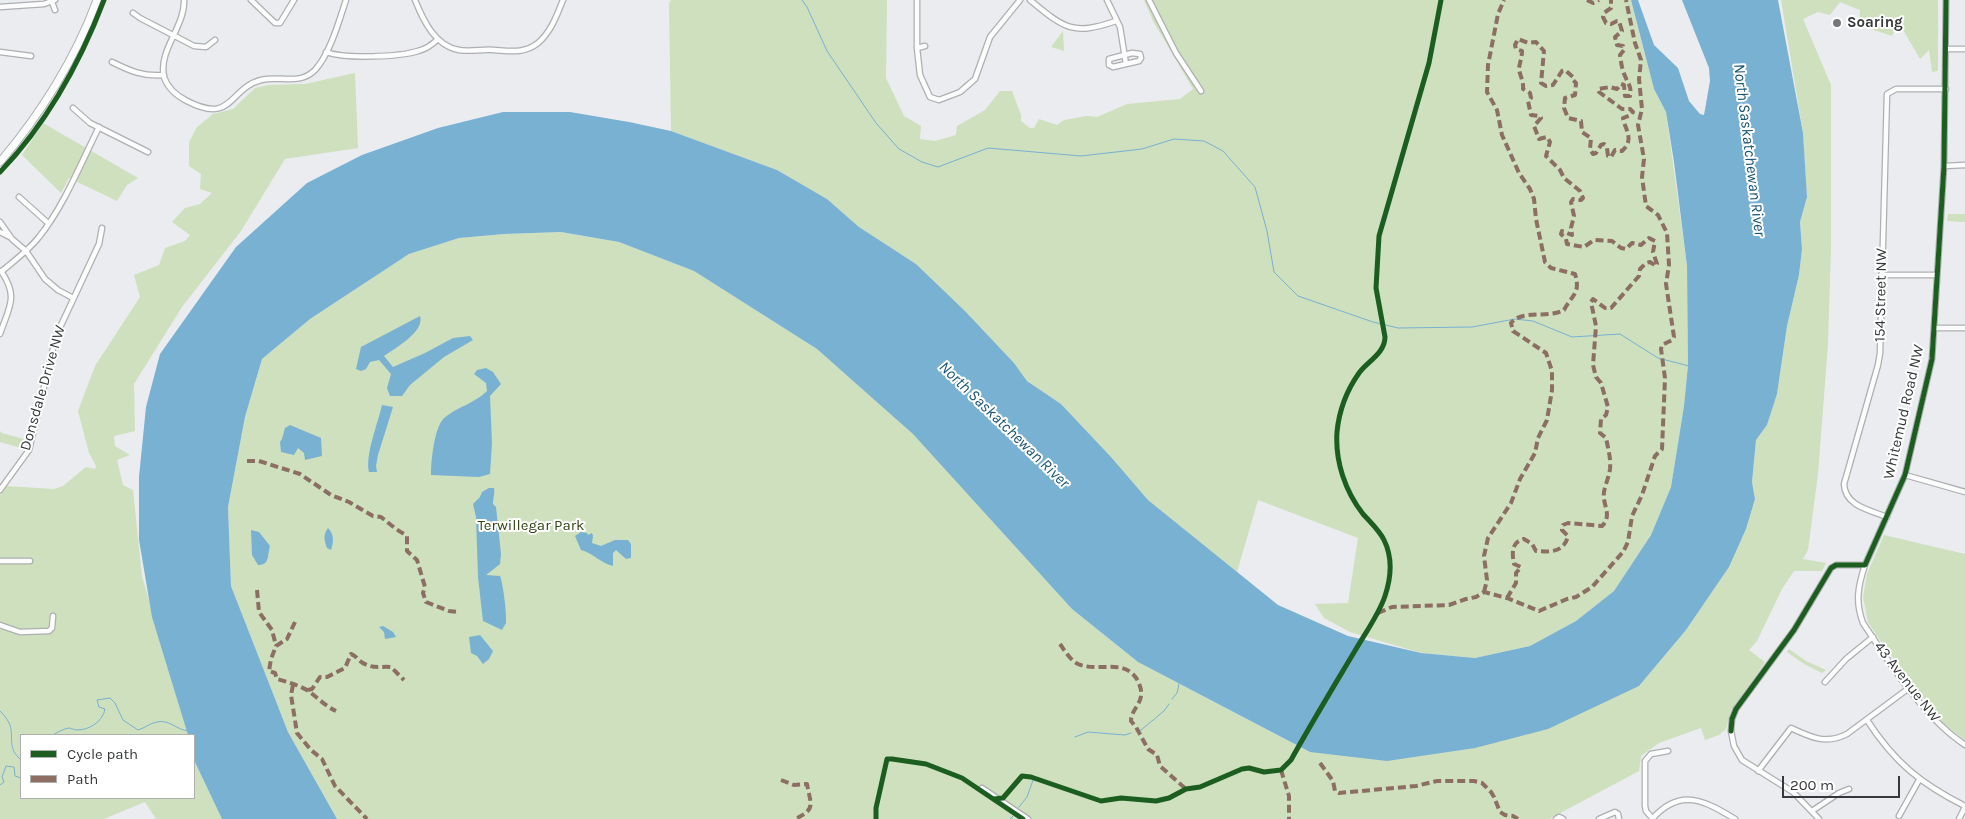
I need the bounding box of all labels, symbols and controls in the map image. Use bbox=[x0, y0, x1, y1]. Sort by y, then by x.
place label: Soaring bbox=[1847, 14, 1903, 32]
marker: Soaring bbox=[1831, 17, 1843, 29]
water label: North Saskatchewan River bbox=[1729, 62, 1769, 238]
street label: 154 Street NW bbox=[1871, 248, 1891, 342]
street label: Donsdale Drive NW bbox=[16, 323, 70, 453]
street label: Whitemud Road NW bbox=[1880, 343, 1928, 481]
water label: North Saskatchewan River bbox=[935, 358, 1073, 492]
park label: Terwillegar Park bbox=[477, 517, 585, 535]
street label: 43 Avenue NW bbox=[1870, 638, 1944, 726]
legend bbox=[20, 734, 195, 799]
text: Cycle path bbox=[67, 745, 138, 763]
scale bar bbox=[1785, 766, 1902, 798]
text: Path bbox=[67, 770, 98, 788]
text: 200 m bbox=[1790, 776, 1834, 794]

